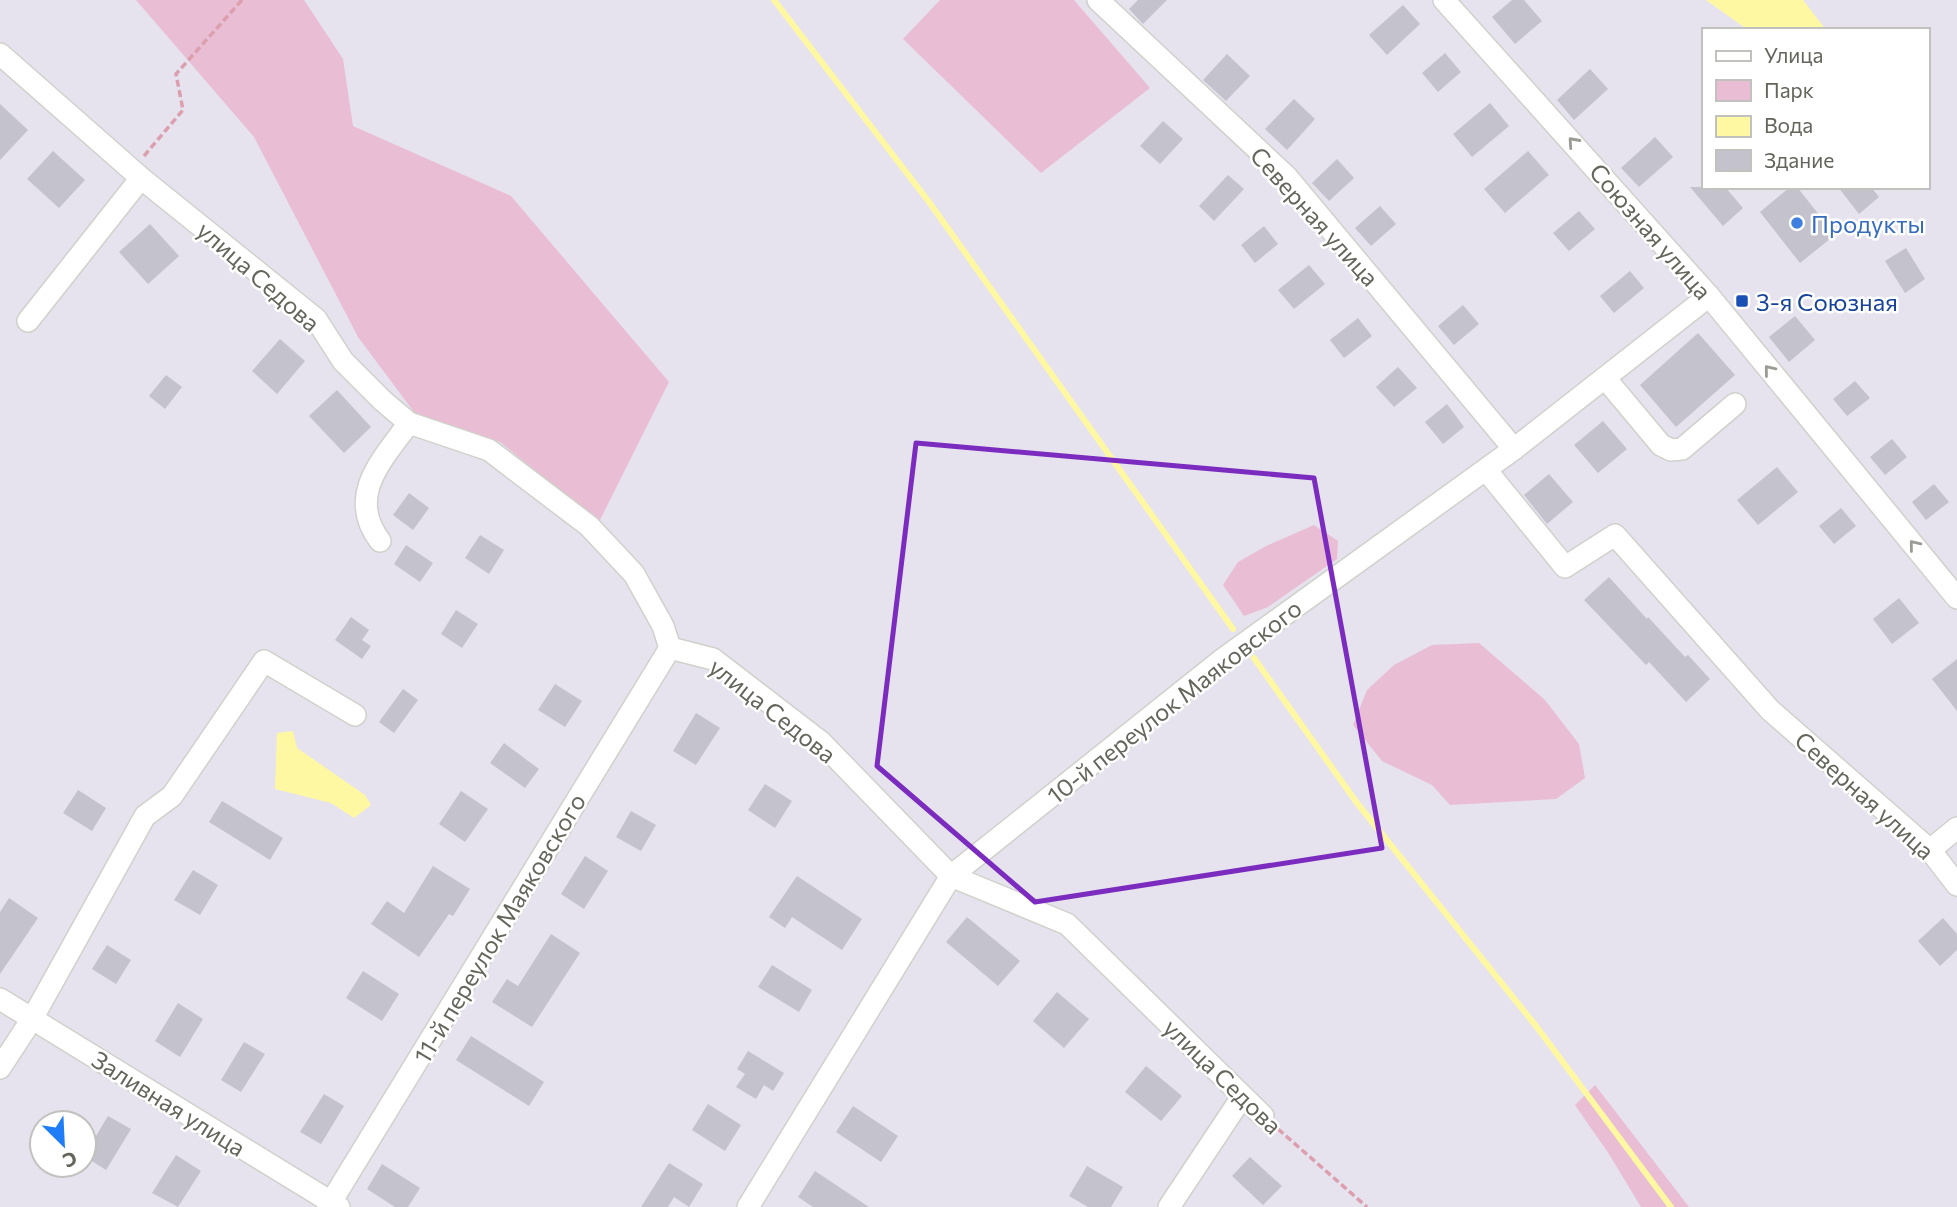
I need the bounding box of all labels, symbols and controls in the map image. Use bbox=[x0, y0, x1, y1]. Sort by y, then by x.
legend bbox=[1702, 28, 1929, 189]
text: Улица bbox=[1764, 42, 1823, 67]
text: Парк bbox=[1764, 77, 1814, 102]
text: Вода bbox=[1764, 112, 1813, 137]
one-way arrow bbox=[1568, 137, 1581, 150]
street label: Северная улица bbox=[1245, 140, 1385, 292]
text: Здание bbox=[1764, 147, 1834, 172]
street label: Союзная улица bbox=[1584, 157, 1718, 305]
place label: Продукты bbox=[1811, 209, 1925, 238]
street label: улица Седова bbox=[192, 215, 326, 337]
marker: Продукты bbox=[1789, 215, 1805, 231]
place label: 3-я Союзная bbox=[1756, 287, 1898, 316]
marker: 3-я Союзная bbox=[1734, 293, 1750, 309]
one-way arrow bbox=[1765, 365, 1778, 377]
one-way arrow bbox=[1909, 541, 1922, 553]
street label: 10-й переулок Маяковского bbox=[1041, 593, 1307, 809]
street label: улица Седова bbox=[704, 651, 842, 769]
street label: Северная улица bbox=[1789, 725, 1941, 865]
street label: 11-й переулок Маяковского bbox=[407, 788, 591, 1068]
street label: улица Седова bbox=[1158, 1012, 1288, 1140]
street label: Заливная улица bbox=[87, 1044, 251, 1162]
north arrow bbox=[28, 1109, 98, 1179]
text: С bbox=[60, 1147, 81, 1173]

